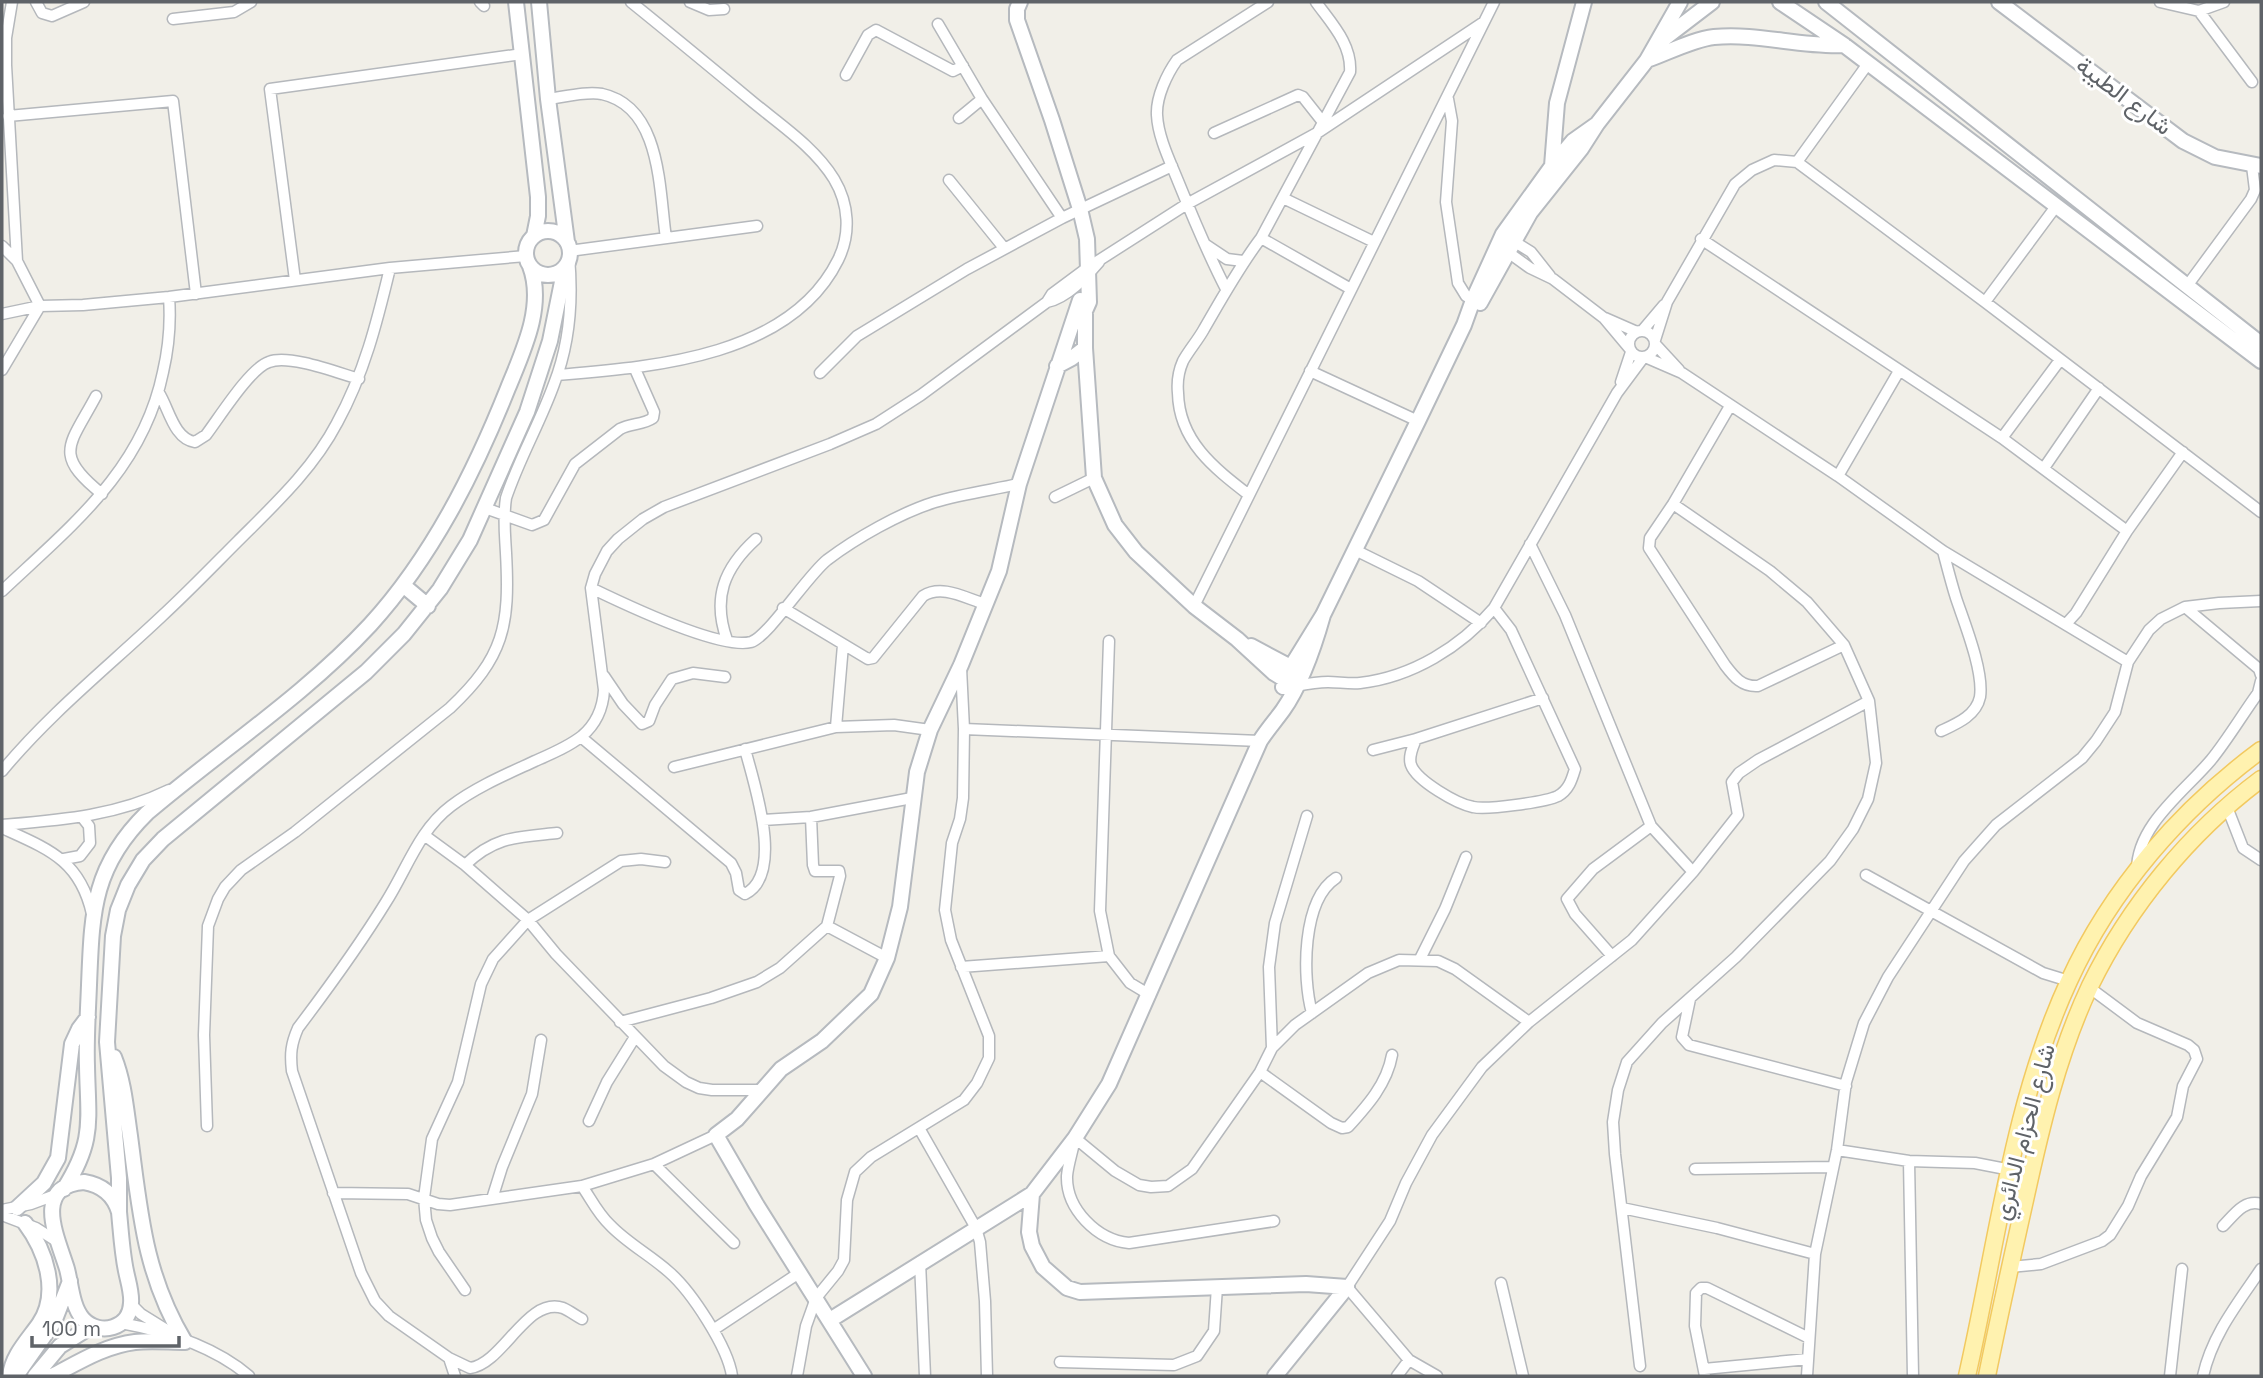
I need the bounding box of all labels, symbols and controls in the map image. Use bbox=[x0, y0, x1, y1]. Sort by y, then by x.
street label: شارع الطيبة bbox=[2069, 49, 2179, 143]
street label: شارع الحزام الدائري bbox=[1985, 1040, 2066, 1224]
scale bar bbox=[32, 1304, 178, 1348]
text: 100 m bbox=[42, 1315, 101, 1342]

